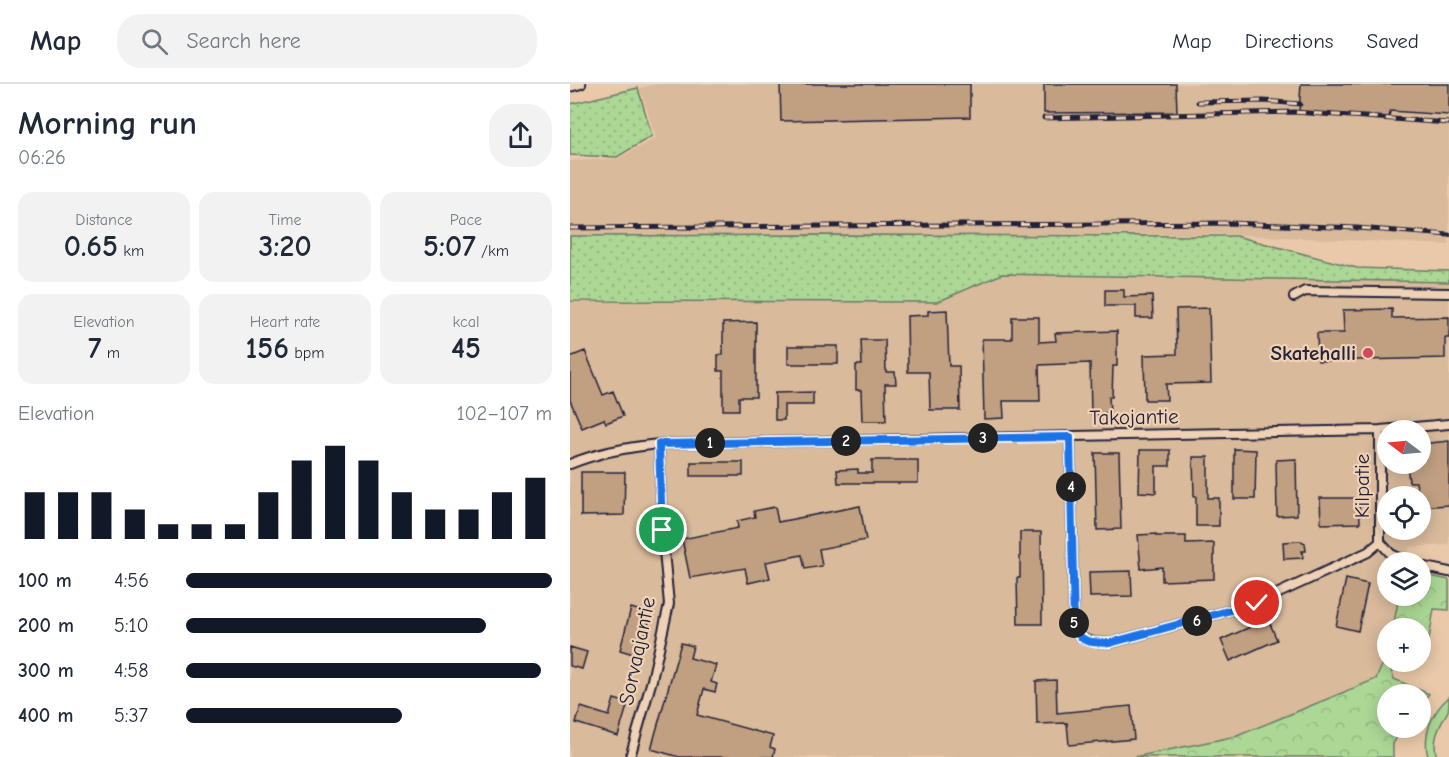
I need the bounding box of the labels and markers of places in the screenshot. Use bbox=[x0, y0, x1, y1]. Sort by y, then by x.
place label: Skatehalli bbox=[1270, 341, 1356, 365]
marker: Skatehalli bbox=[1361, 346, 1375, 360]
pin: 3 bbox=[968, 423, 998, 453]
pin: 2 bbox=[831, 426, 861, 456]
pin: 1 bbox=[695, 428, 725, 458]
pin: 4 bbox=[1056, 472, 1086, 502]
pin bbox=[636, 504, 687, 555]
pin bbox=[1231, 577, 1282, 628]
pin: 6 bbox=[1182, 606, 1212, 636]
pin: 5 bbox=[1059, 608, 1089, 638]

